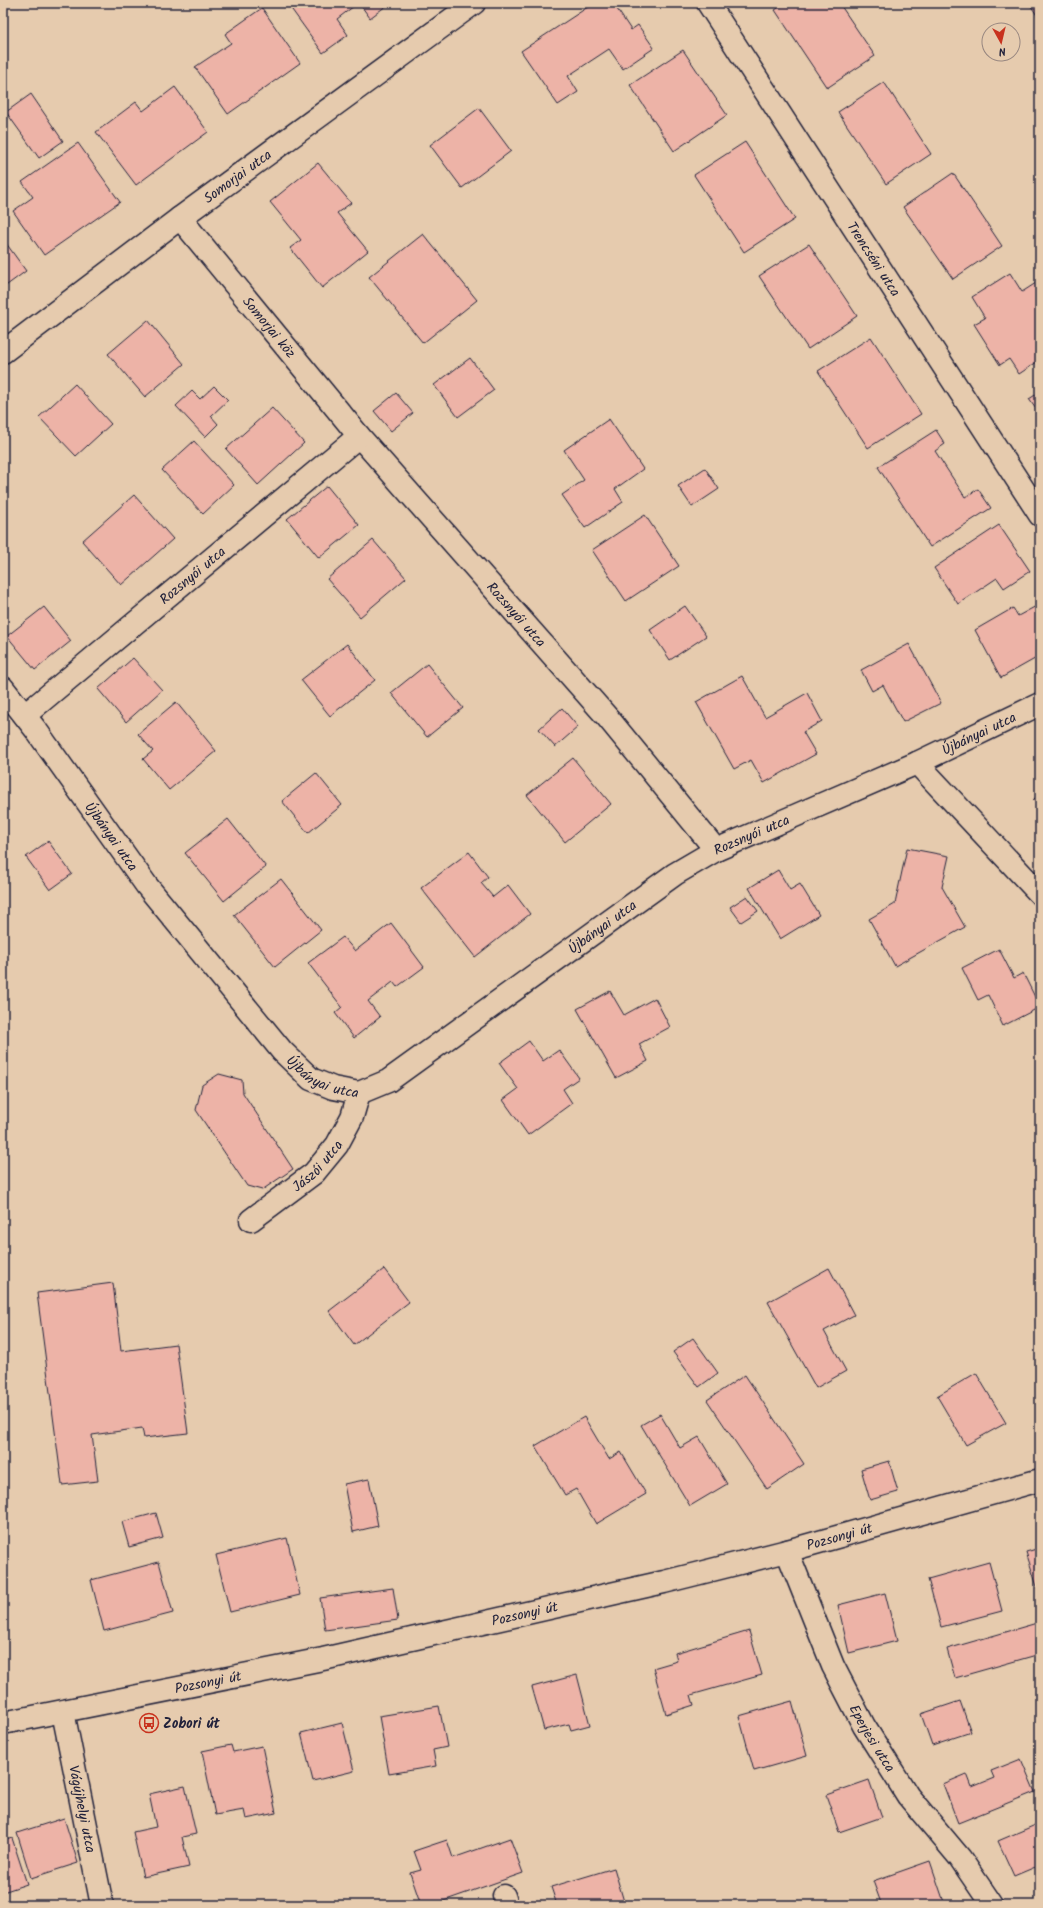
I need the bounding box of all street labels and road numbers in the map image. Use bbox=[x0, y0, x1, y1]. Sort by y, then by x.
street label: Somorjai utca bbox=[199, 144, 277, 209]
street label: Trencséni utca bbox=[841, 218, 906, 301]
street label: Somorjai köz bbox=[237, 292, 301, 363]
street label: Rozsnyói utca bbox=[155, 542, 231, 610]
street label: Rozsnyói utca bbox=[481, 577, 551, 653]
street label: Újbányai utca bbox=[938, 707, 1020, 762]
street label: Újbányai utca bbox=[79, 798, 143, 876]
street label: Rozsnyói utca bbox=[710, 809, 793, 862]
street label: Újbányai utca bbox=[564, 895, 642, 960]
street label: Újbányai utca bbox=[281, 1051, 360, 1105]
street label: Jászói utca bbox=[288, 1137, 349, 1198]
street label: Pozsonyi út bbox=[804, 1517, 876, 1557]
street label: Pozsonyi út bbox=[489, 1596, 561, 1633]
street label: Pozsonyi út bbox=[173, 1665, 244, 1700]
street label: Eperjesi utca bbox=[843, 1701, 900, 1777]
street label: Vágújhelyi utca bbox=[62, 1764, 101, 1855]

